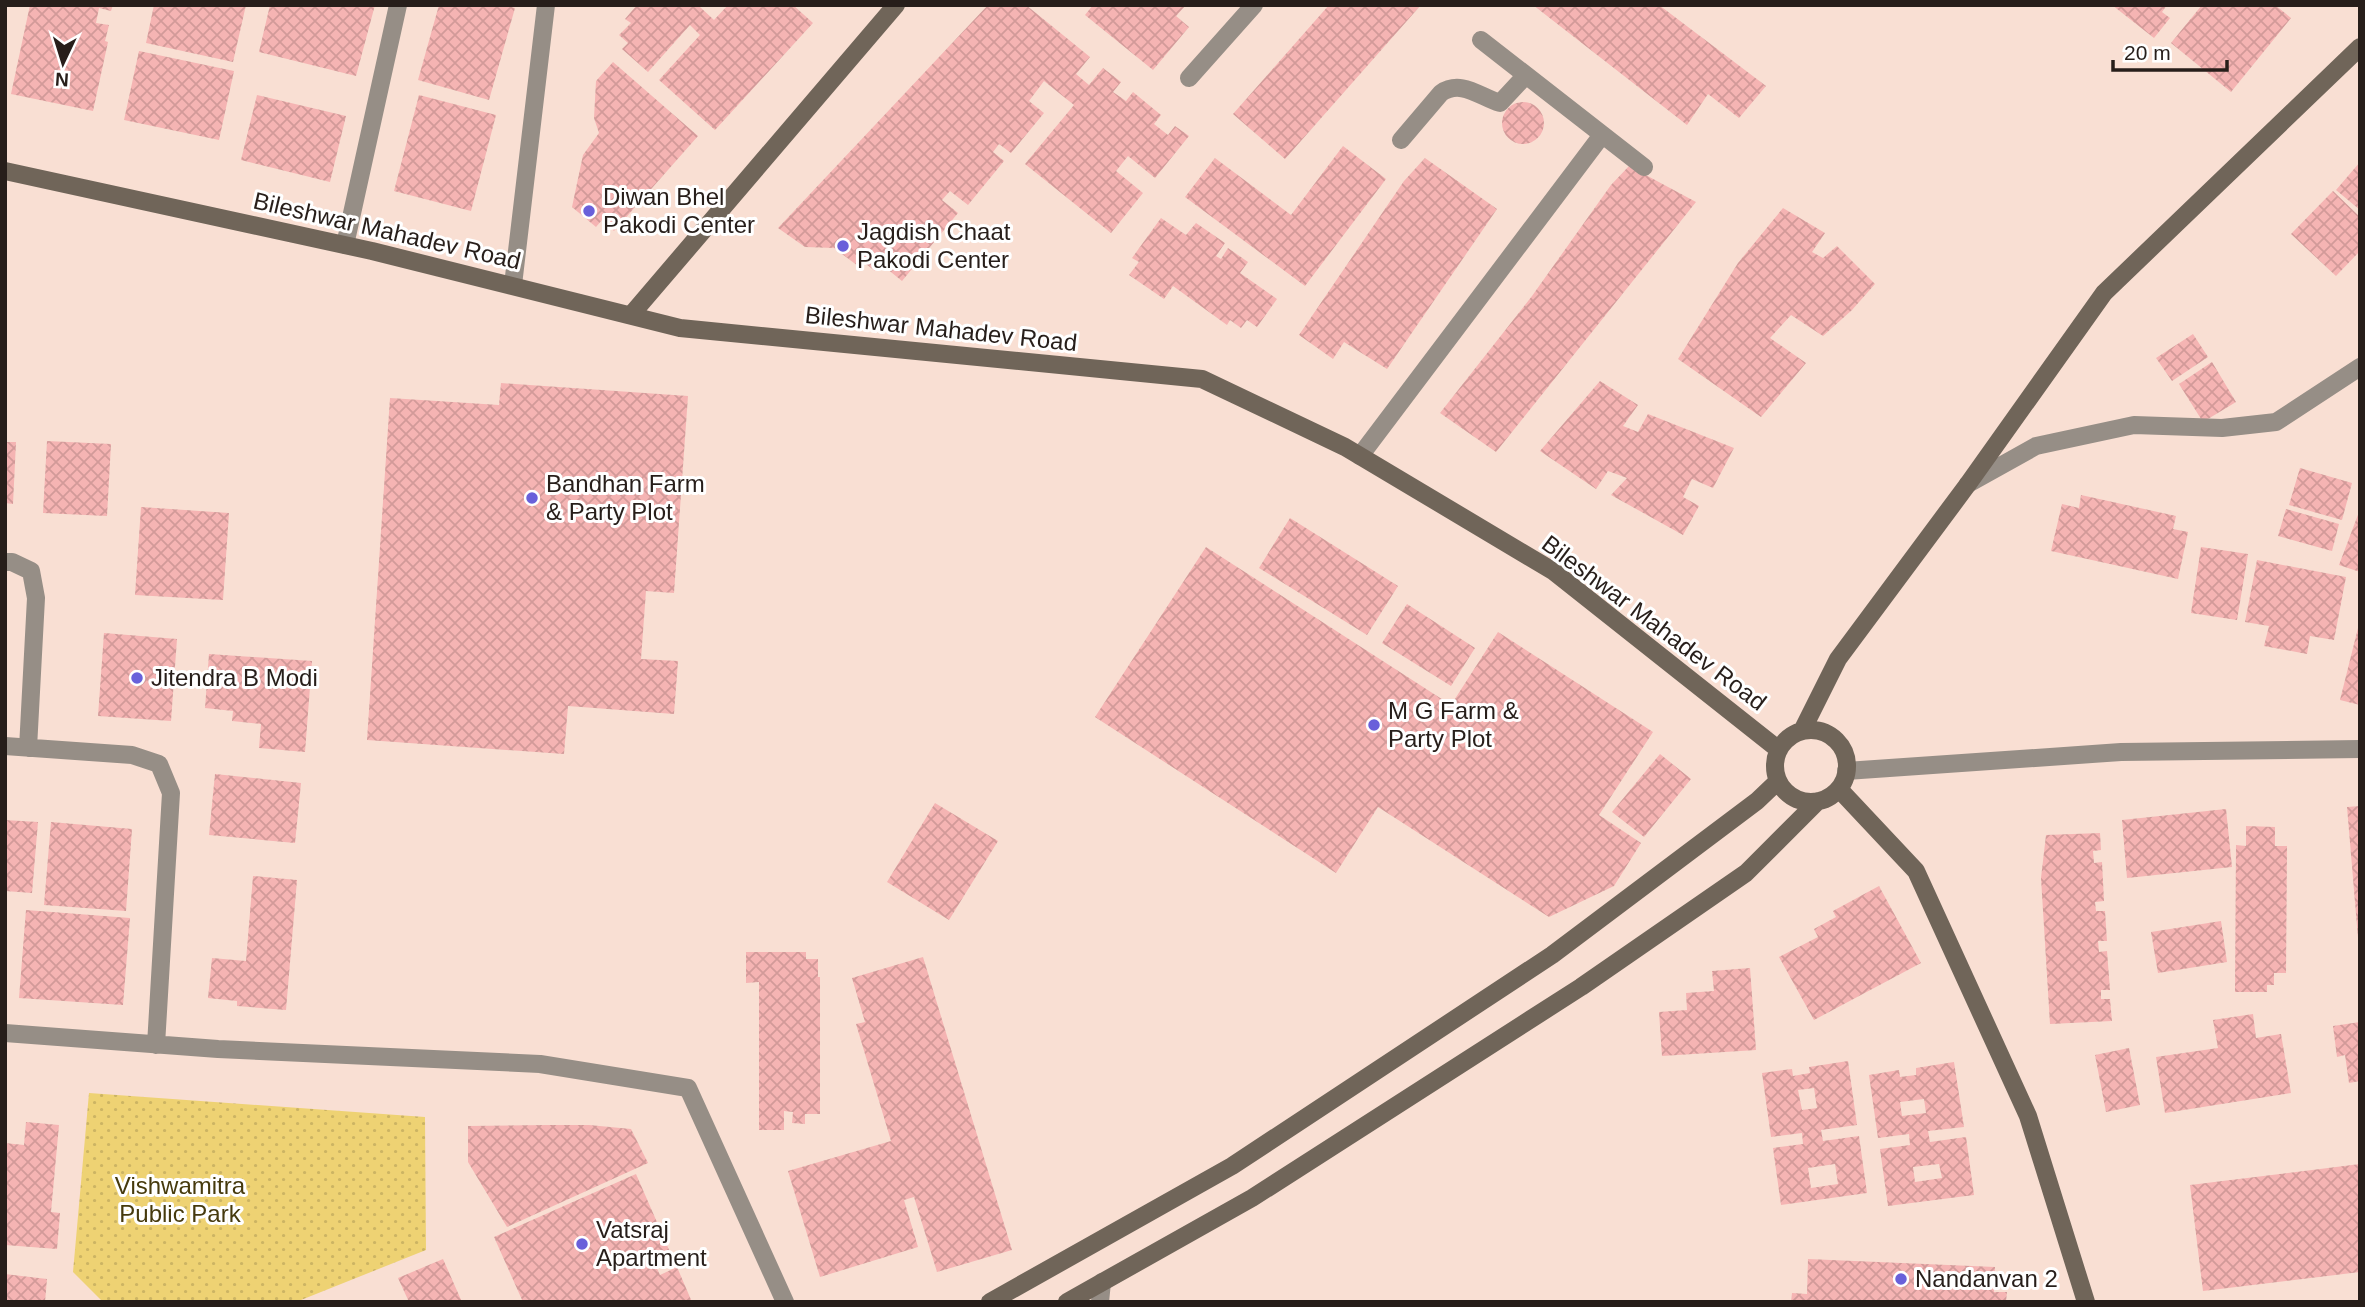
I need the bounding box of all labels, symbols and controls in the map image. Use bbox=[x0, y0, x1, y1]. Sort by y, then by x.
north arrow bbox=[28, 28, 98, 98]
scale bar bbox=[2113, 28, 2227, 72]
text: 20 m bbox=[2124, 41, 2171, 64]
text: N bbox=[54, 69, 69, 90]
place label: Diwan Bhel Pakodi Center bbox=[603, 183, 755, 238]
street label: Bileshwar Mahadev Road bbox=[251, 187, 523, 274]
marker: Diwan Bhel Pakodi Center bbox=[581, 203, 597, 219]
place label: Jagdish Chaat Pakodi Center bbox=[857, 218, 1011, 273]
marker: Jagdish Chaat Pakodi Center bbox=[835, 238, 851, 254]
street label: Bileshwar Mahadev Road bbox=[804, 301, 1078, 356]
place label: Bandhan Farm & Party Plot bbox=[546, 470, 705, 525]
marker: Bandhan Farm & Party Plot bbox=[524, 490, 540, 506]
street label: Bileshwar Mahadev Road bbox=[1537, 530, 1772, 716]
place label: Jitendra B Modi bbox=[151, 664, 318, 691]
marker: Jitendra B Modi bbox=[129, 670, 145, 686]
place label: M G Farm & Party Plot bbox=[1388, 697, 1519, 752]
marker: M G Farm & Party Plot bbox=[1366, 717, 1382, 733]
park label: Vishwamitra Public Park bbox=[115, 1172, 246, 1227]
place label: Vatsraj Apartment bbox=[596, 1216, 707, 1271]
marker: Vatsraj Apartment bbox=[574, 1236, 590, 1252]
place label: Nandanvan 2 bbox=[1915, 1265, 2058, 1292]
marker: Nandanvan 2 bbox=[1893, 1271, 1909, 1287]

